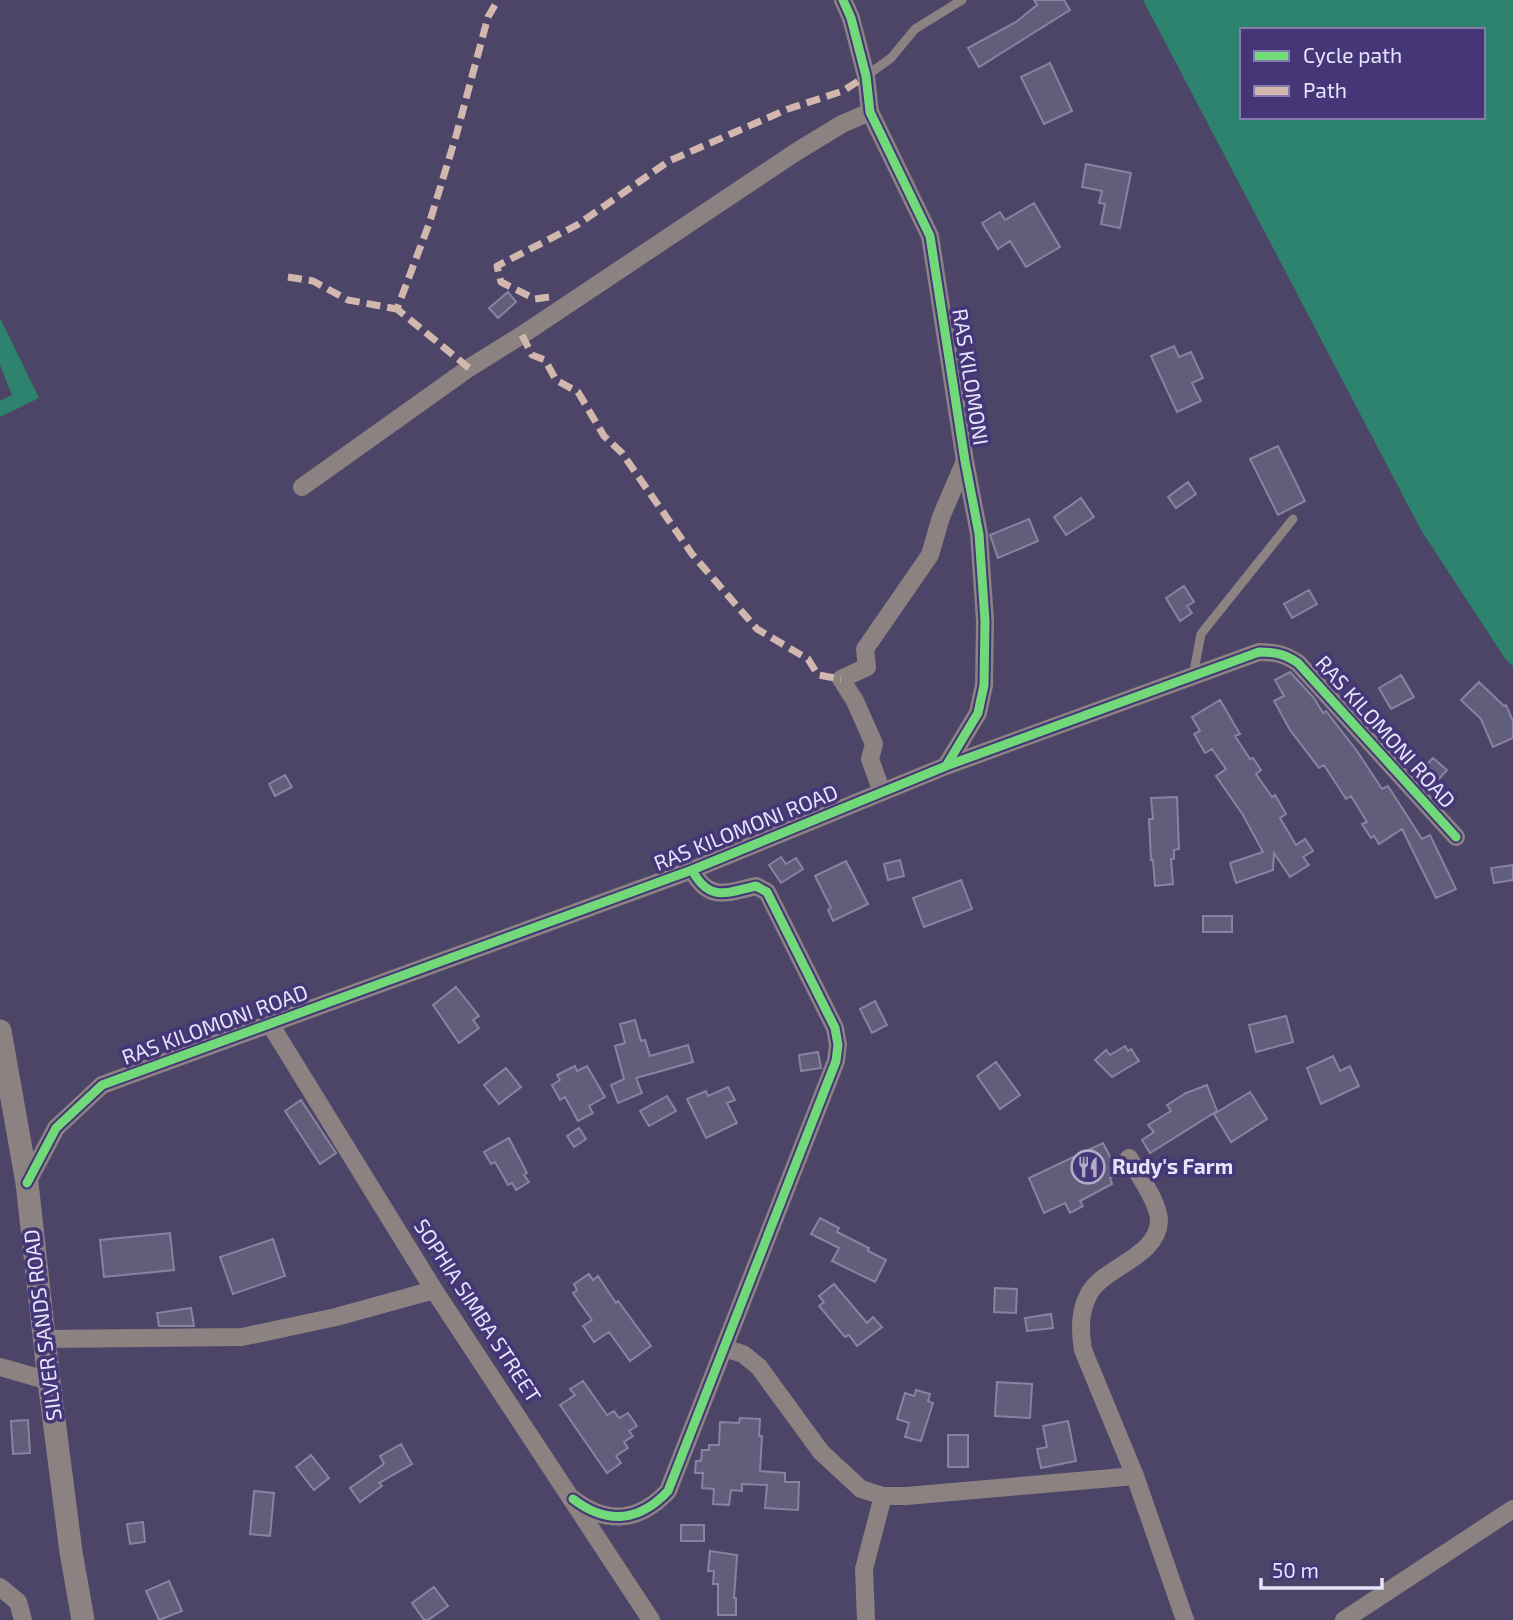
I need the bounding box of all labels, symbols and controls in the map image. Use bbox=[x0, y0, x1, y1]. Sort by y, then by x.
legend bbox=[1240, 28, 1485, 119]
text: Cycle path bbox=[1303, 42, 1402, 67]
text: Path bbox=[1303, 77, 1347, 102]
street label: RAS KILOMONI bbox=[948, 307, 995, 447]
street label: RAS KILOMONI ROAD bbox=[1311, 650, 1461, 812]
street label: RAS KILOMONI ROAD bbox=[650, 778, 841, 875]
street label: RAS KILOMONI ROAD bbox=[118, 978, 311, 1069]
restaurant icon: Rudy's Farm bbox=[1069, 1148, 1107, 1186]
place label: Rudy's Farm bbox=[1112, 1153, 1233, 1179]
street label: SOPHIA SIMBA STREET bbox=[410, 1214, 547, 1407]
street label: SILVER SANDS ROAD bbox=[17, 1228, 66, 1422]
scale bar bbox=[1261, 1546, 1382, 1590]
text: 50 m bbox=[1272, 1557, 1319, 1582]

